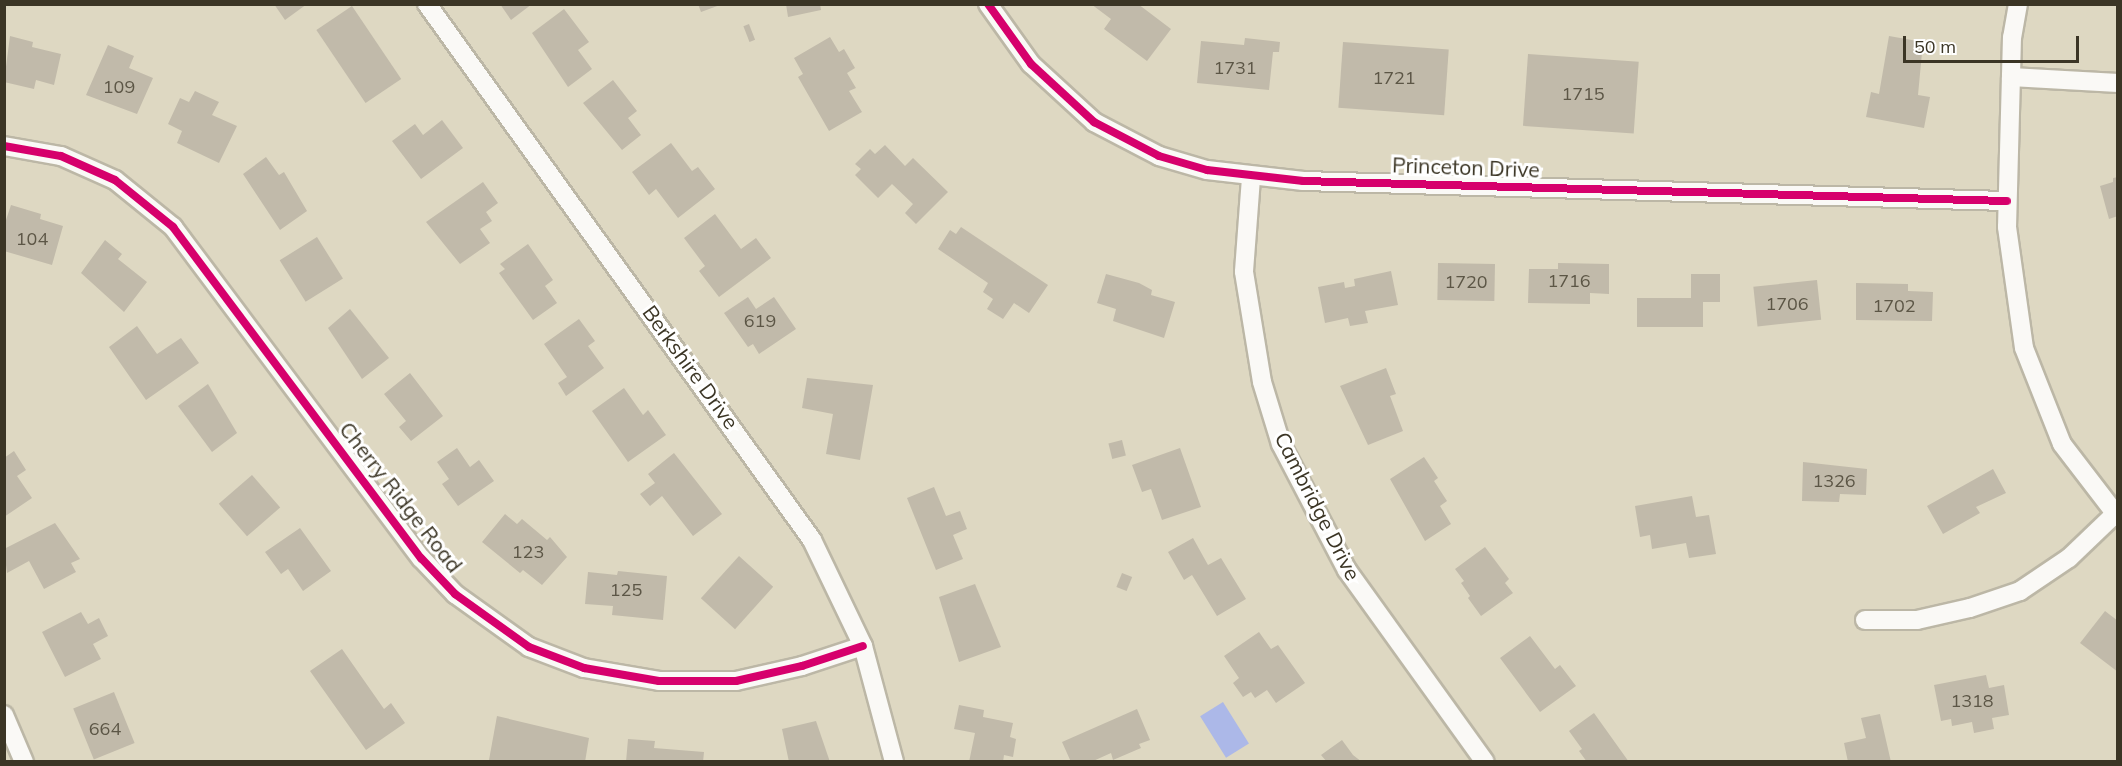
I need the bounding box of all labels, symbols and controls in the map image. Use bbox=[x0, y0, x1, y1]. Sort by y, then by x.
scale bar bbox=[1906, 24, 2082, 62]
text: 50 m bbox=[1914, 35, 1956, 58]
house number: 1731 bbox=[1213, 57, 1257, 79]
house number: 1721 bbox=[1372, 67, 1416, 89]
house number: 109 bbox=[103, 76, 135, 98]
house number: 1715 bbox=[1561, 83, 1605, 105]
street label: Princeton Drive bbox=[1392, 152, 1540, 182]
house number: 104 bbox=[16, 228, 48, 250]
house number: 1716 bbox=[1547, 270, 1591, 292]
house number: 1720 bbox=[1444, 271, 1488, 293]
house number: 1706 bbox=[1765, 293, 1809, 315]
house number: 1702 bbox=[1872, 295, 1916, 317]
street label: Berkshire Drive bbox=[638, 300, 744, 434]
house number: 619 bbox=[744, 310, 776, 332]
street label: Cherry Ridge Road bbox=[334, 417, 468, 577]
street label: Cambridge Drive bbox=[1270, 428, 1366, 584]
house number: 1326 bbox=[1812, 470, 1856, 492]
house number: 123 bbox=[512, 541, 544, 563]
house number: 125 bbox=[610, 579, 642, 601]
house number: 1318 bbox=[1950, 690, 1994, 712]
house number: 664 bbox=[89, 718, 121, 740]

